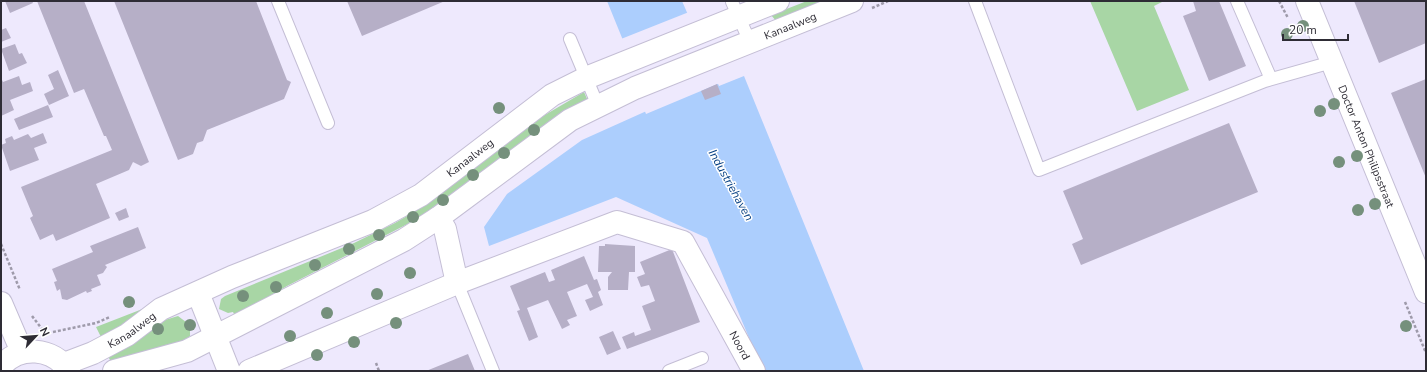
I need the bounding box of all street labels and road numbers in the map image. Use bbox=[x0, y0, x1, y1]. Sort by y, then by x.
street label: Kanaalweg bbox=[762, 9, 819, 43]
street label: Doctor Anton Philipsstraat bbox=[1334, 83, 1398, 210]
street label: Kanaalweg bbox=[444, 135, 497, 181]
street label: Kanaalweg bbox=[105, 309, 159, 352]
street label: Noord bbox=[725, 329, 753, 363]

